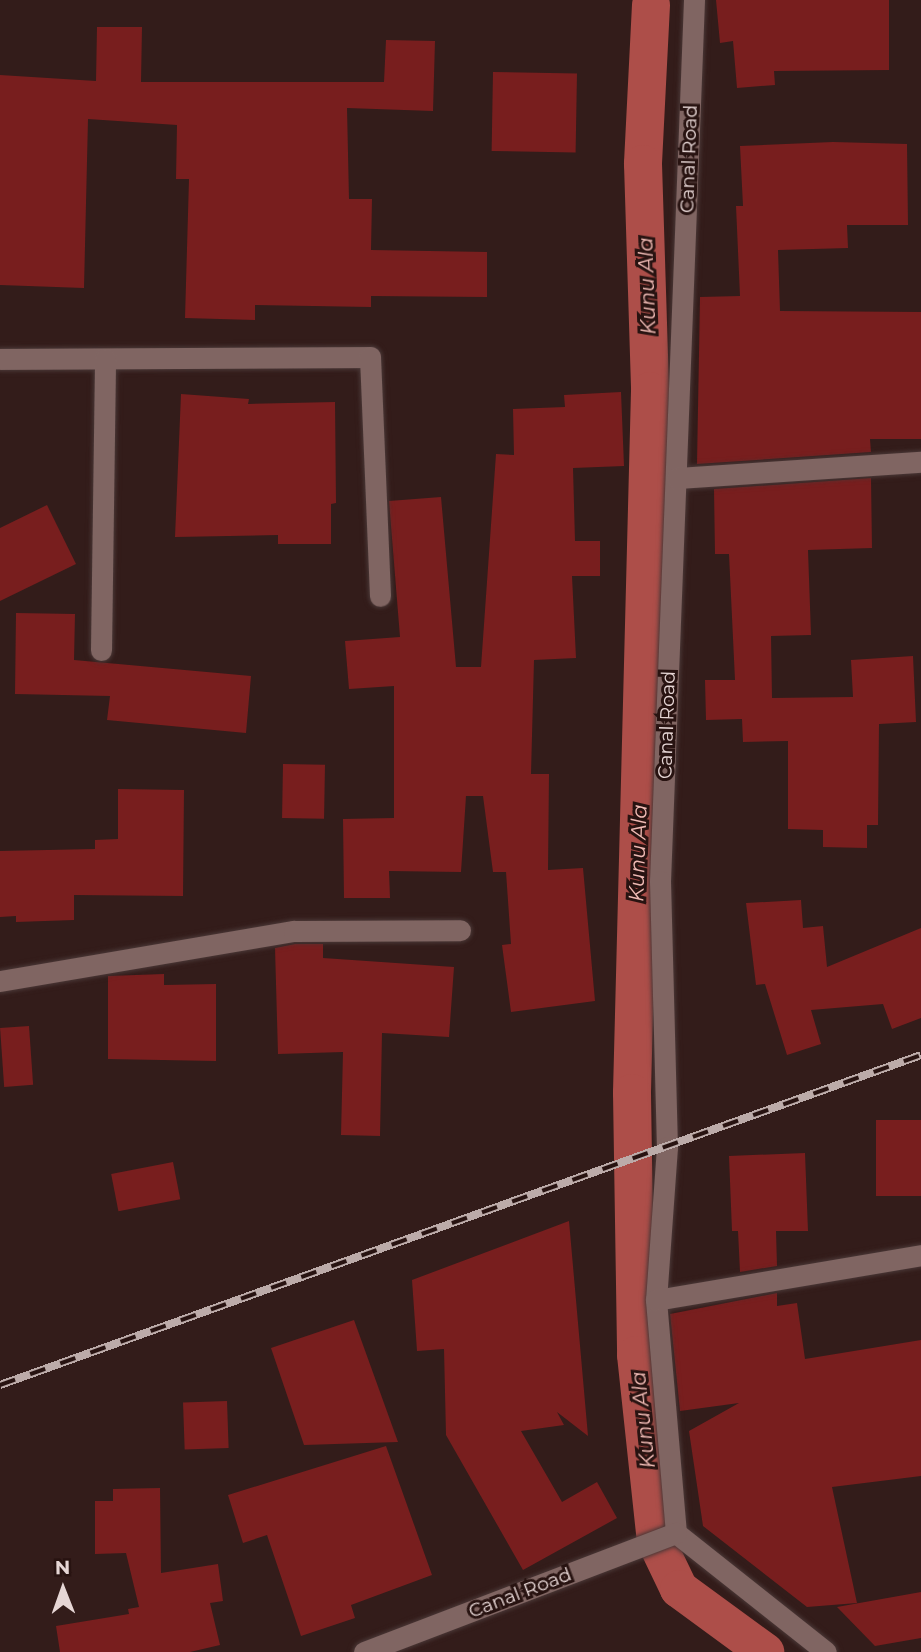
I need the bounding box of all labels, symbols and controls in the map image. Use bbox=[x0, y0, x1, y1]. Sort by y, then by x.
street label: Canal Road bbox=[676, 104, 702, 214]
water label: Kunu Ala bbox=[633, 237, 661, 335]
street label: Canal Road bbox=[654, 670, 680, 780]
water label: Kunu Ala bbox=[624, 804, 652, 902]
water label: Kunu Ala bbox=[625, 1370, 661, 1470]
north arrow bbox=[28, 1554, 98, 1624]
text: N bbox=[55, 1556, 70, 1579]
street label: Canal Road bbox=[465, 1563, 575, 1623]

